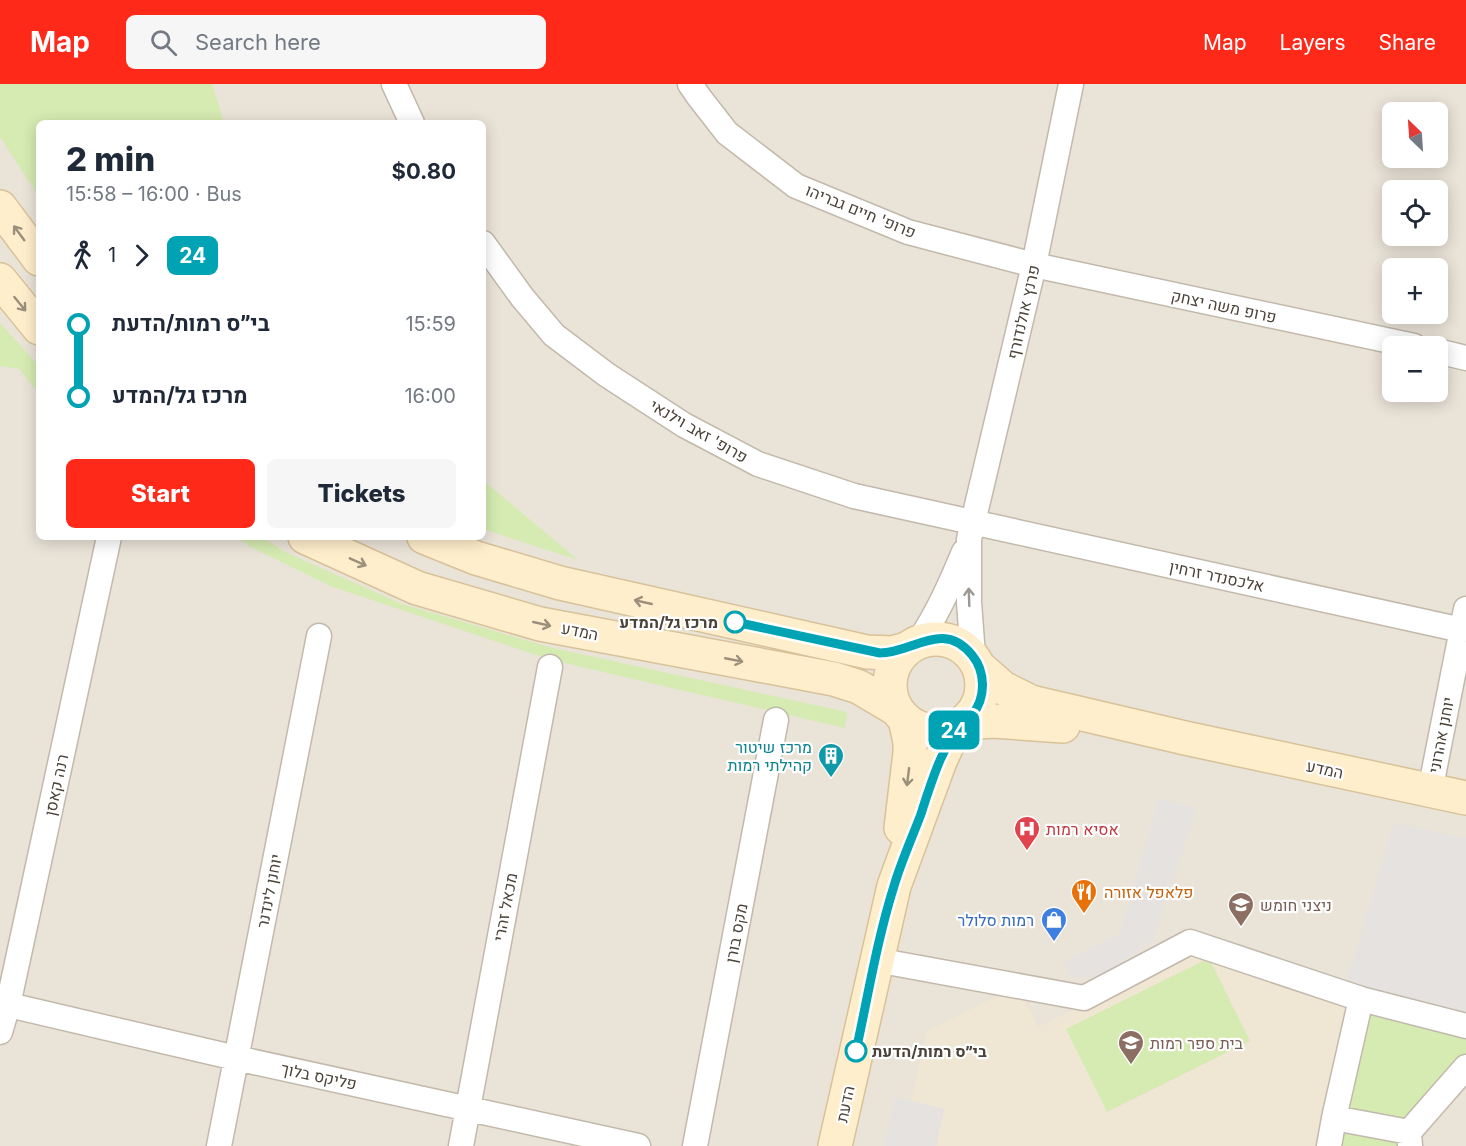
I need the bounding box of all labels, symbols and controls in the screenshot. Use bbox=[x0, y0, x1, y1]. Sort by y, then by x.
search box bbox=[126, 15, 546, 69]
text: Map bbox=[30, 25, 90, 59]
icon: search bbox=[147, 26, 180, 59]
text: Search here bbox=[195, 29, 321, 55]
text: Map bbox=[1203, 30, 1247, 55]
text: Layers bbox=[1280, 30, 1346, 55]
text: Share bbox=[1379, 30, 1436, 55]
north arrow bbox=[1382, 102, 1448, 168]
map controls bbox=[1382, 102, 1448, 402]
text: 2 min bbox=[66, 139, 155, 179]
text: $0.80 bbox=[392, 158, 456, 184]
street label: פרופ' חיים גבריהו bbox=[803, 180, 919, 242]
button: locate bbox=[1382, 180, 1448, 246]
text: 15:58 – 16:00 · Bus bbox=[66, 182, 242, 206]
one-way arrow bbox=[13, 226, 25, 242]
icon: walk bbox=[66, 239, 99, 272]
icon: forward bbox=[125, 239, 158, 272]
text: 1 bbox=[108, 243, 116, 267]
text: 24 bbox=[179, 243, 206, 268]
button: + bbox=[1382, 258, 1448, 324]
street label: פרנץ אולנדורף bbox=[1002, 263, 1044, 361]
street label: פרופ משה יצחק bbox=[1170, 285, 1278, 327]
one-way arrow bbox=[13, 296, 26, 312]
text: בי״ס רמות/הדעת bbox=[112, 310, 270, 336]
text: 15:59 bbox=[405, 312, 456, 336]
button: − bbox=[1382, 336, 1448, 402]
text: מרכז גל/המדע bbox=[112, 382, 248, 408]
text: 16:00 bbox=[404, 384, 456, 408]
street label: פרופ' זאב וילנאי bbox=[647, 395, 751, 467]
button: Start bbox=[66, 459, 255, 528]
button: Tickets bbox=[267, 459, 456, 528]
street label: אלכסנדר זרחין bbox=[1168, 556, 1266, 596]
one-way arrow bbox=[348, 557, 367, 568]
one-way arrow bbox=[963, 588, 974, 608]
one-way arrow bbox=[634, 595, 653, 607]
marker: מרכז גל/המדע bbox=[724, 611, 746, 633]
place label: מרכז גל/המדע bbox=[619, 612, 718, 632]
one-way arrow bbox=[533, 618, 552, 630]
street label: המדע bbox=[560, 618, 600, 644]
one-way arrow bbox=[724, 655, 743, 666]
street label: יוחנן אהרוני bbox=[1424, 695, 1458, 775]
line badge: 24 bbox=[927, 710, 981, 750]
text: 24 bbox=[940, 718, 968, 743]
place label: מרכז שיטור קהילתי רמות bbox=[728, 737, 812, 775]
building icon: מרכז שיטור קהילתי רמות bbox=[816, 741, 846, 779]
street label: רנה קאסן bbox=[40, 752, 72, 818]
street label: המדע bbox=[1305, 755, 1345, 783]
one-way arrow bbox=[902, 767, 913, 786]
hospital icon: אסיא רמות bbox=[1012, 814, 1042, 852]
place label: אסיא רמות bbox=[1046, 819, 1119, 839]
street label: יוחנן לינדנר bbox=[252, 852, 286, 930]
street label: מכאל זהרי bbox=[489, 871, 521, 943]
restaurant icon: פלאפל אזורה bbox=[1069, 877, 1099, 915]
place label: פלאפל אזורה bbox=[1104, 882, 1193, 902]
school or university icon: ניצני חומש bbox=[1226, 890, 1256, 928]
place label: ניצני חומש bbox=[1260, 895, 1332, 915]
street label: מקס בורן bbox=[720, 901, 752, 965]
shop icon: רמות סלולר bbox=[1039, 905, 1069, 943]
place label: רמות סלולר bbox=[958, 910, 1034, 930]
school or university icon: בית ספר רמות bbox=[1116, 1028, 1146, 1066]
place label: בית ספר רמות bbox=[1150, 1033, 1244, 1053]
marker: בי״ס רמות/הדעת bbox=[845, 1040, 867, 1062]
place label: בי״ס רמות/הדעת bbox=[872, 1041, 987, 1061]
street label: פליקס בלוך bbox=[279, 1058, 359, 1094]
street label: הדעת bbox=[831, 1084, 859, 1124]

